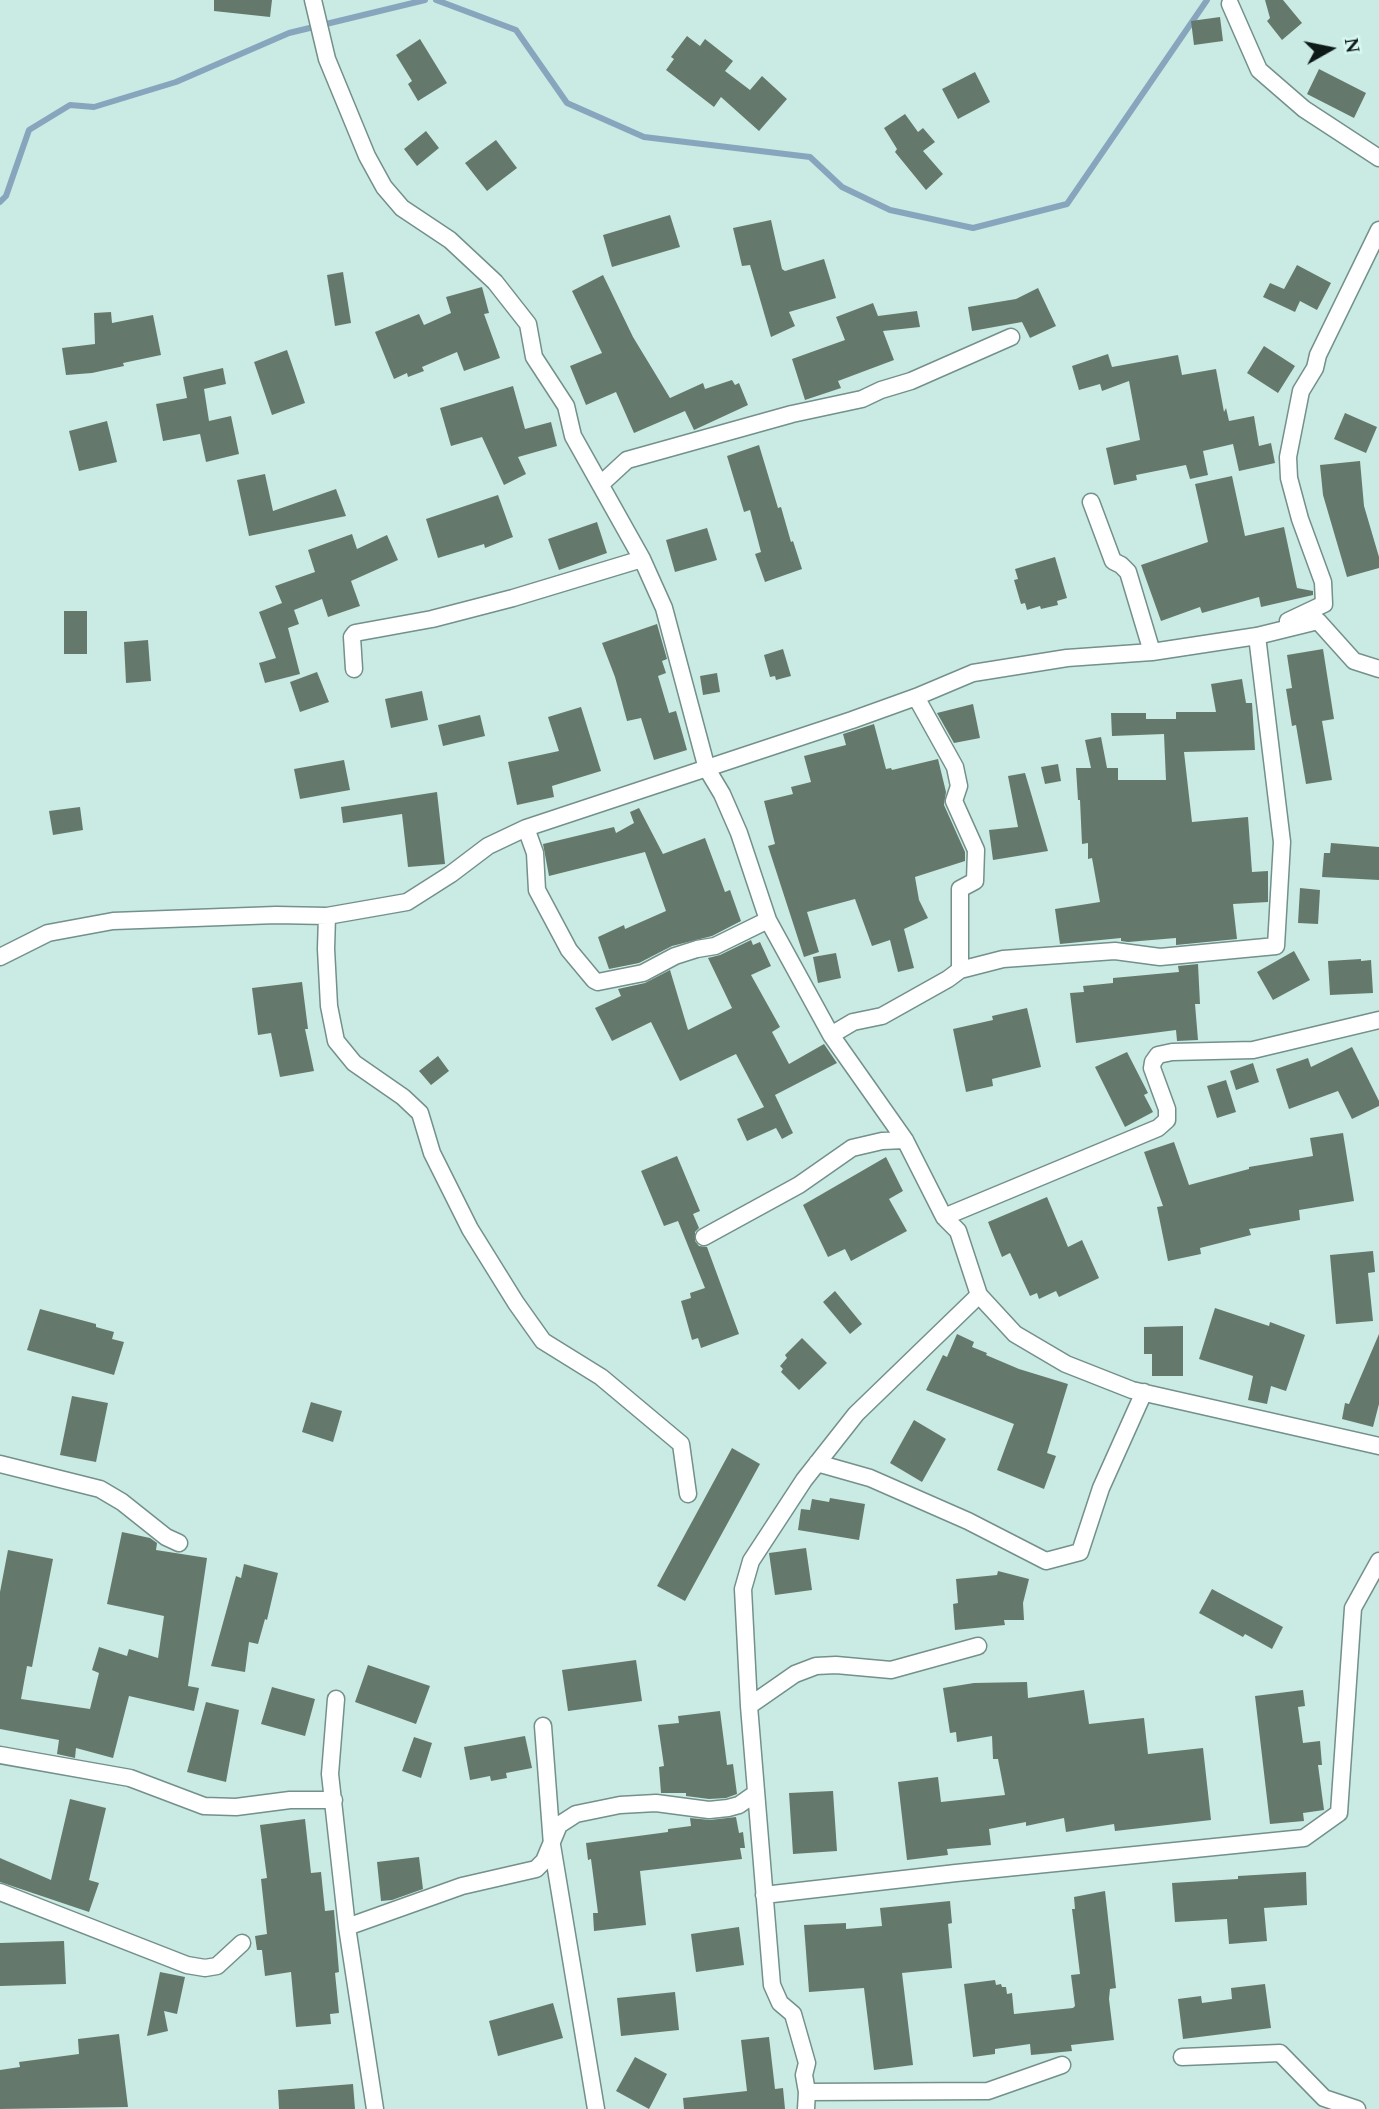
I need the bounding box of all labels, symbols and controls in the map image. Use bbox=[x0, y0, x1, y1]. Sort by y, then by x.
north arrow bbox=[1295, 14, 1365, 84]
text: N bbox=[1336, 36, 1367, 56]

